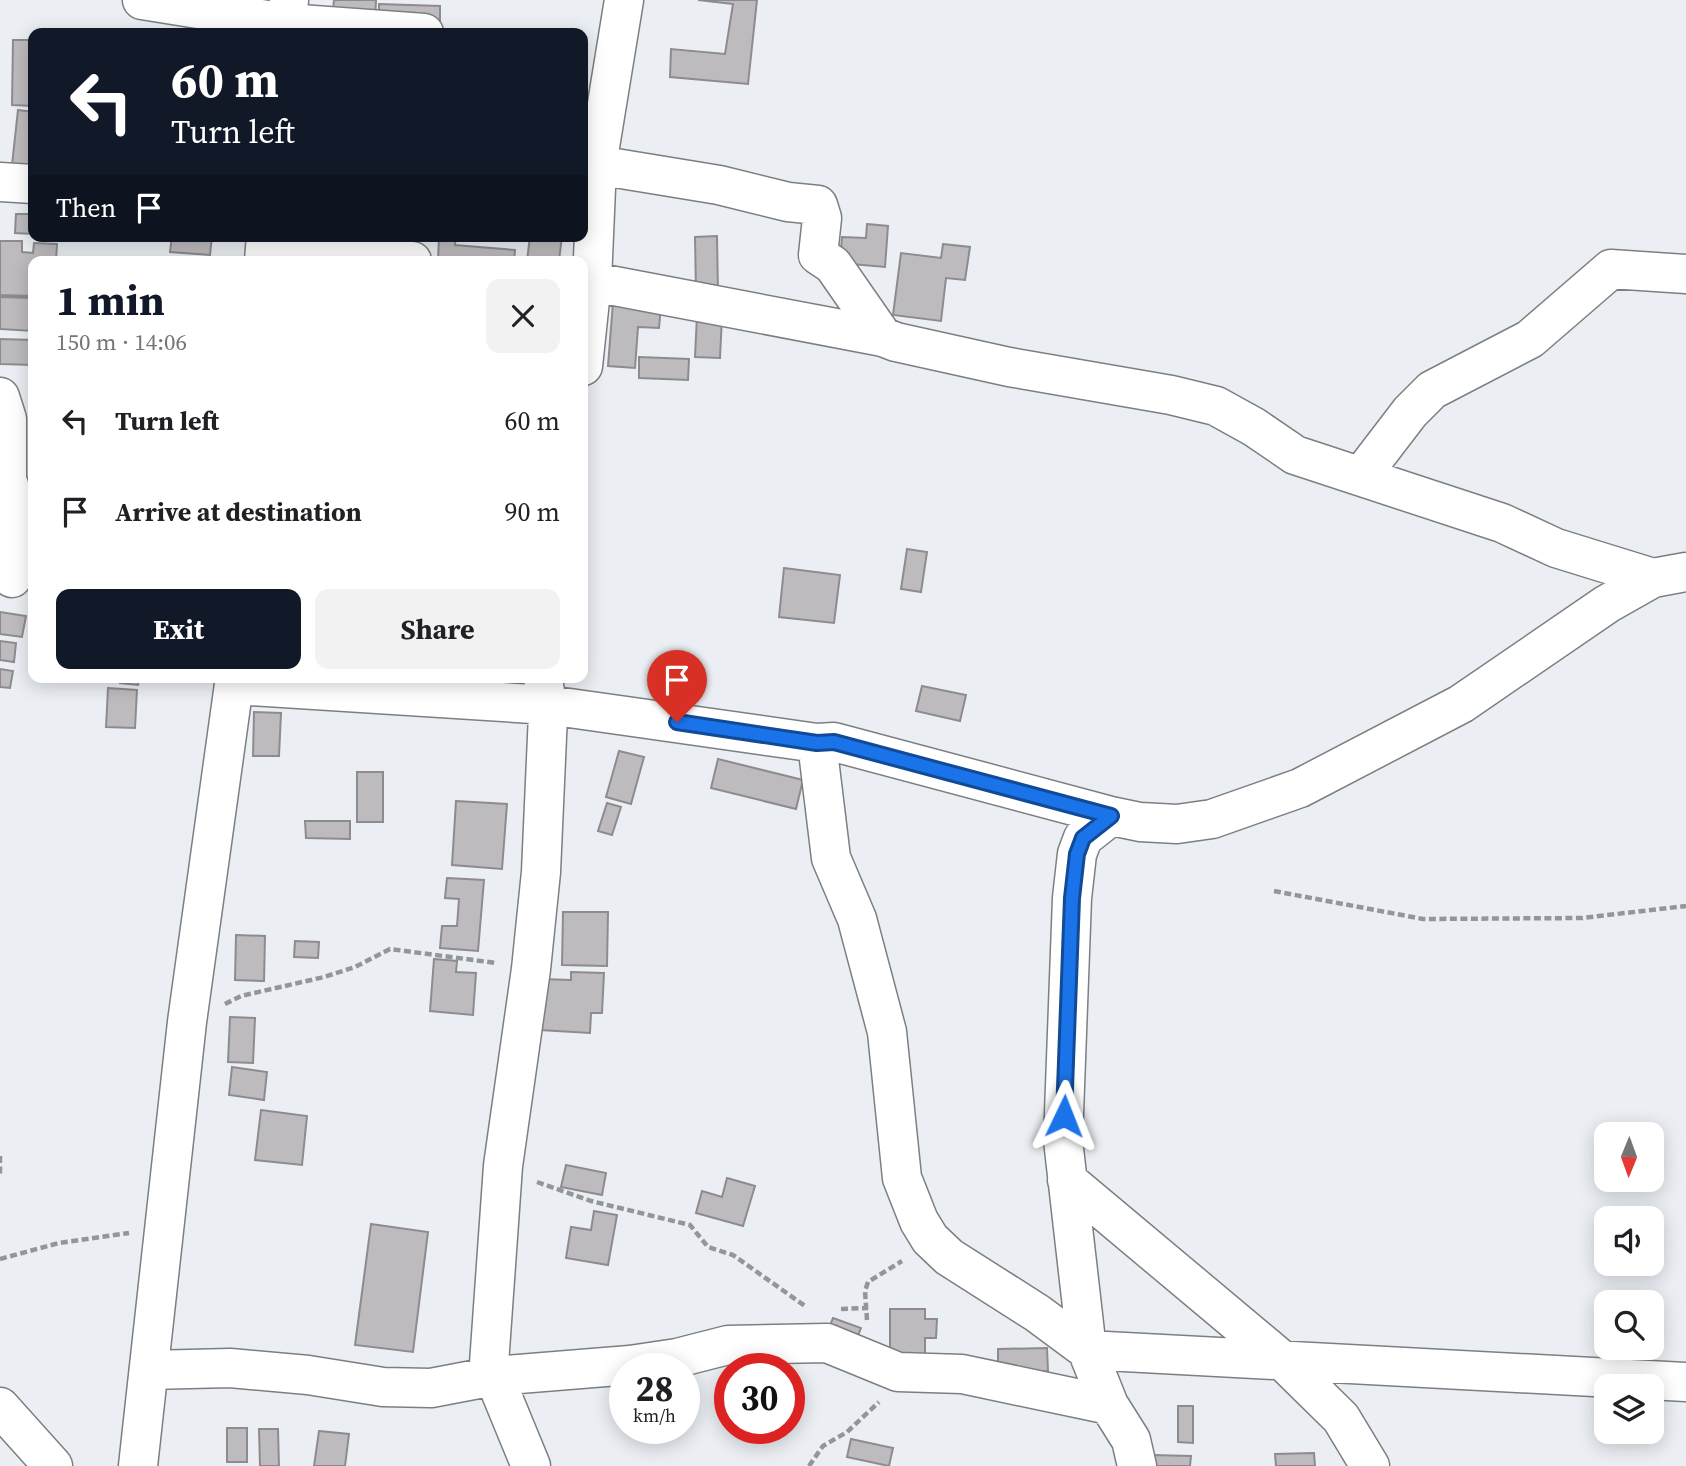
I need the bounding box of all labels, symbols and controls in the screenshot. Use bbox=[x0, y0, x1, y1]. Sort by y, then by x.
text: 60 m bbox=[171, 46, 279, 113]
icon: left bbox=[56, 56, 147, 147]
text: Turn left bbox=[171, 110, 295, 154]
icon: arrive bbox=[130, 189, 168, 227]
text: Then bbox=[56, 190, 116, 226]
text: 1 min bbox=[56, 271, 165, 329]
button: close bbox=[486, 279, 560, 353]
text: 150 m · 14:06 bbox=[56, 326, 187, 358]
icon: left bbox=[56, 402, 94, 440]
text: Turn left bbox=[115, 403, 219, 439]
text: 60 m bbox=[505, 403, 560, 439]
icon: arrive bbox=[56, 493, 94, 531]
text: Arrive at destination bbox=[115, 494, 362, 530]
text: 90 m bbox=[505, 494, 560, 530]
button: Exit bbox=[56, 589, 301, 669]
button: Share bbox=[315, 589, 560, 669]
pin bbox=[647, 650, 707, 722]
icon: arrive bbox=[658, 661, 696, 699]
position arrow bbox=[1027, 1079, 1101, 1153]
north arrow bbox=[1594, 1122, 1664, 1192]
map controls bbox=[1594, 1122, 1664, 1444]
button: sound bbox=[1594, 1206, 1664, 1276]
button: search bbox=[1594, 1290, 1664, 1360]
speed limit sign: 30 bbox=[714, 1353, 805, 1444]
text: 28 bbox=[636, 1365, 673, 1413]
button: layers bbox=[1594, 1374, 1664, 1444]
text: km/h bbox=[633, 1403, 676, 1428]

